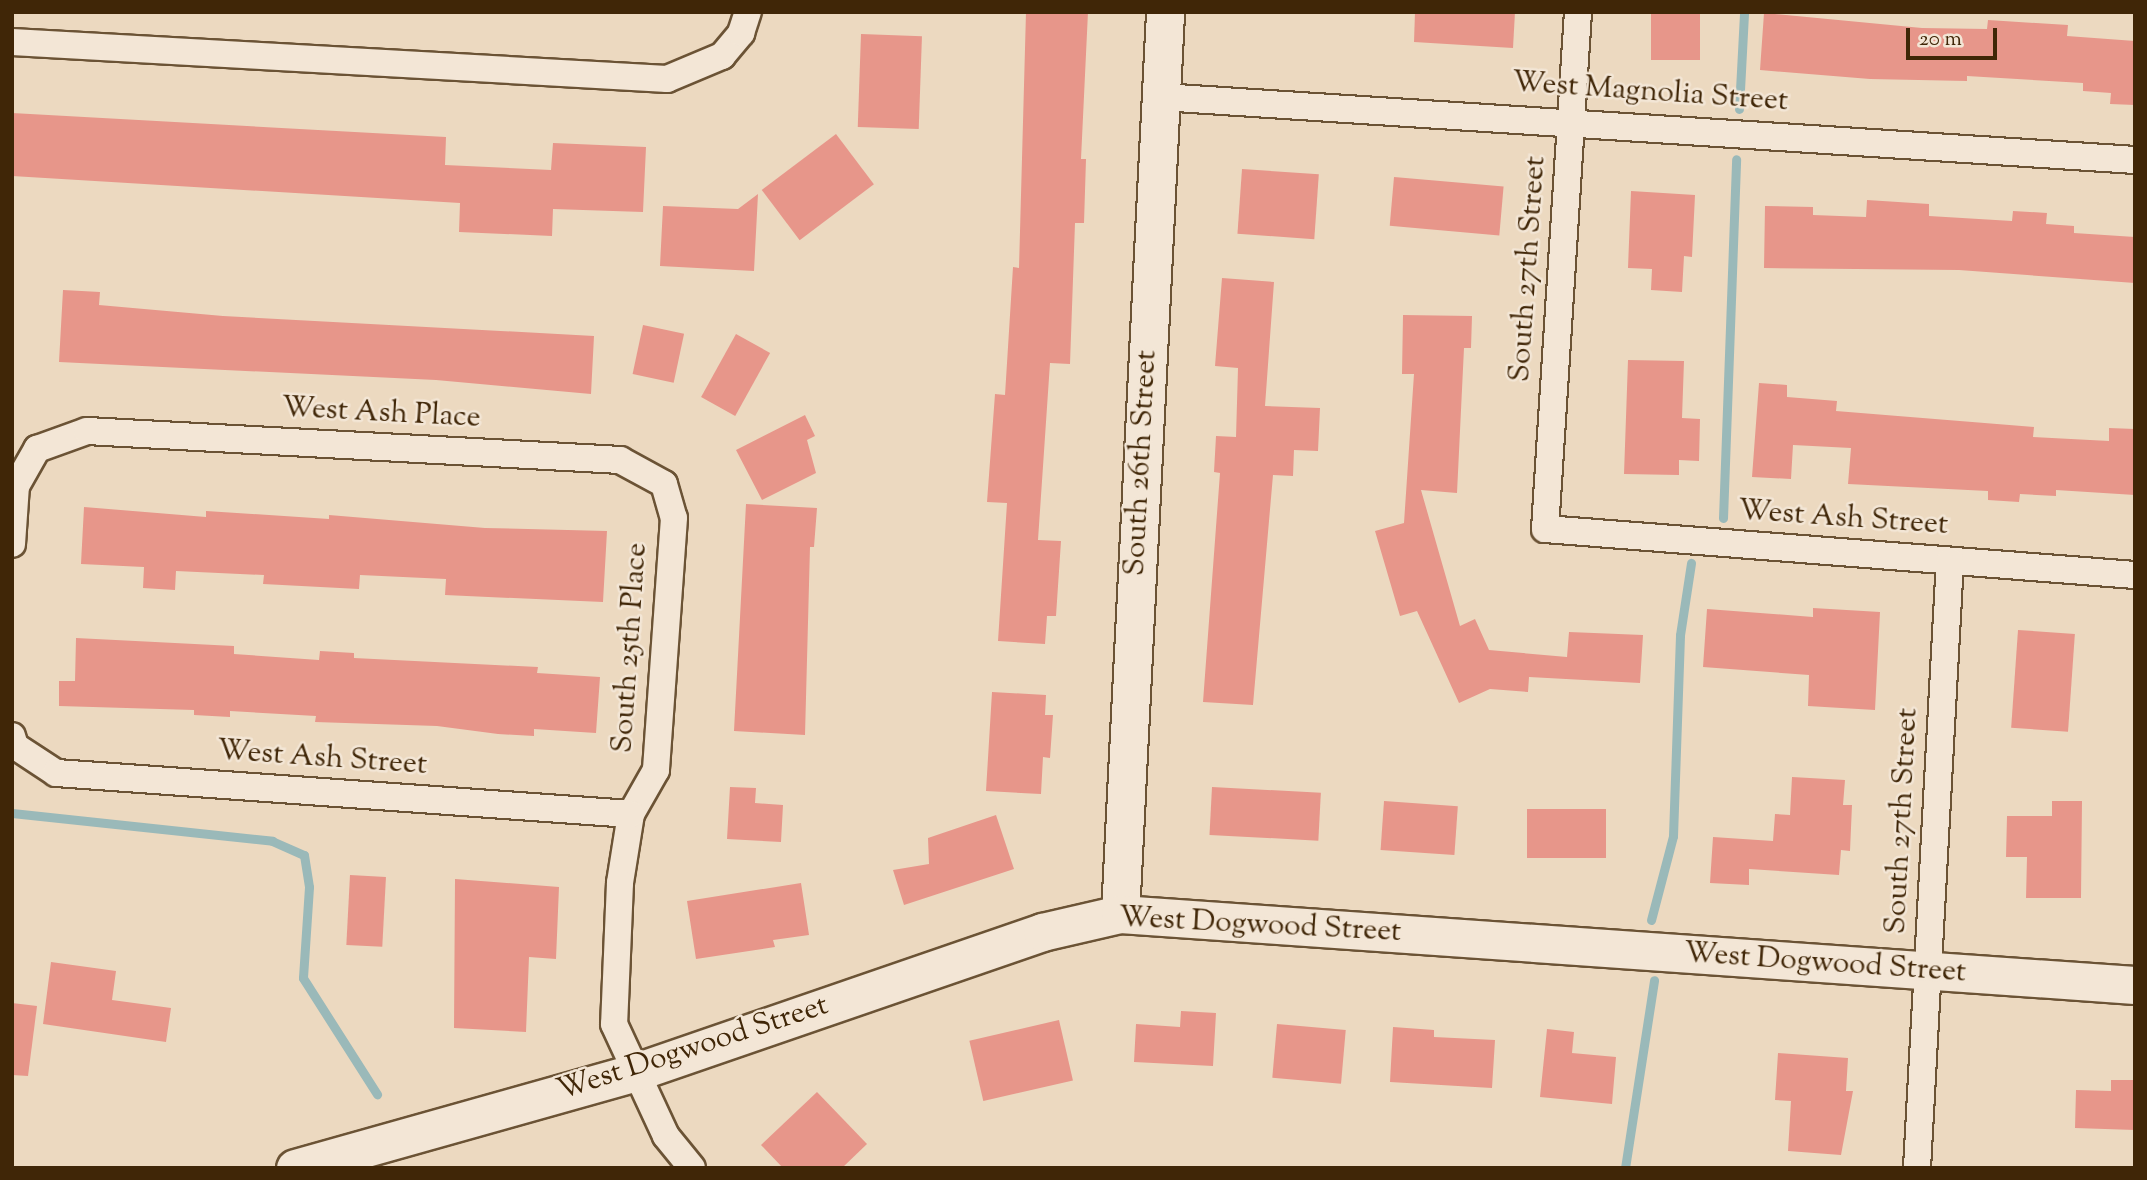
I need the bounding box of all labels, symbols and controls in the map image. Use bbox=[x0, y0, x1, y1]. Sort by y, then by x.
scale bar bbox=[1909, 14, 2000, 58]
text: 20 m bbox=[1919, 25, 1962, 55]
street label: West Magnolia Street bbox=[1511, 65, 1789, 121]
street label: South 27th Street bbox=[1503, 155, 1555, 383]
street label: South 26th Street bbox=[1118, 349, 1166, 577]
street label: West Ash Place bbox=[281, 391, 481, 437]
street label: West Ash Street bbox=[1737, 494, 1949, 544]
street label: South 25th Place bbox=[606, 542, 656, 754]
street label: South 27th Street bbox=[1879, 707, 1927, 935]
street label: West Ash Street bbox=[216, 734, 428, 784]
street label: West Dogwood Street bbox=[1118, 901, 1402, 951]
street label: West Dogwood Street bbox=[1683, 936, 1967, 992]
street label: West Dogwood Street bbox=[553, 988, 833, 1110]

